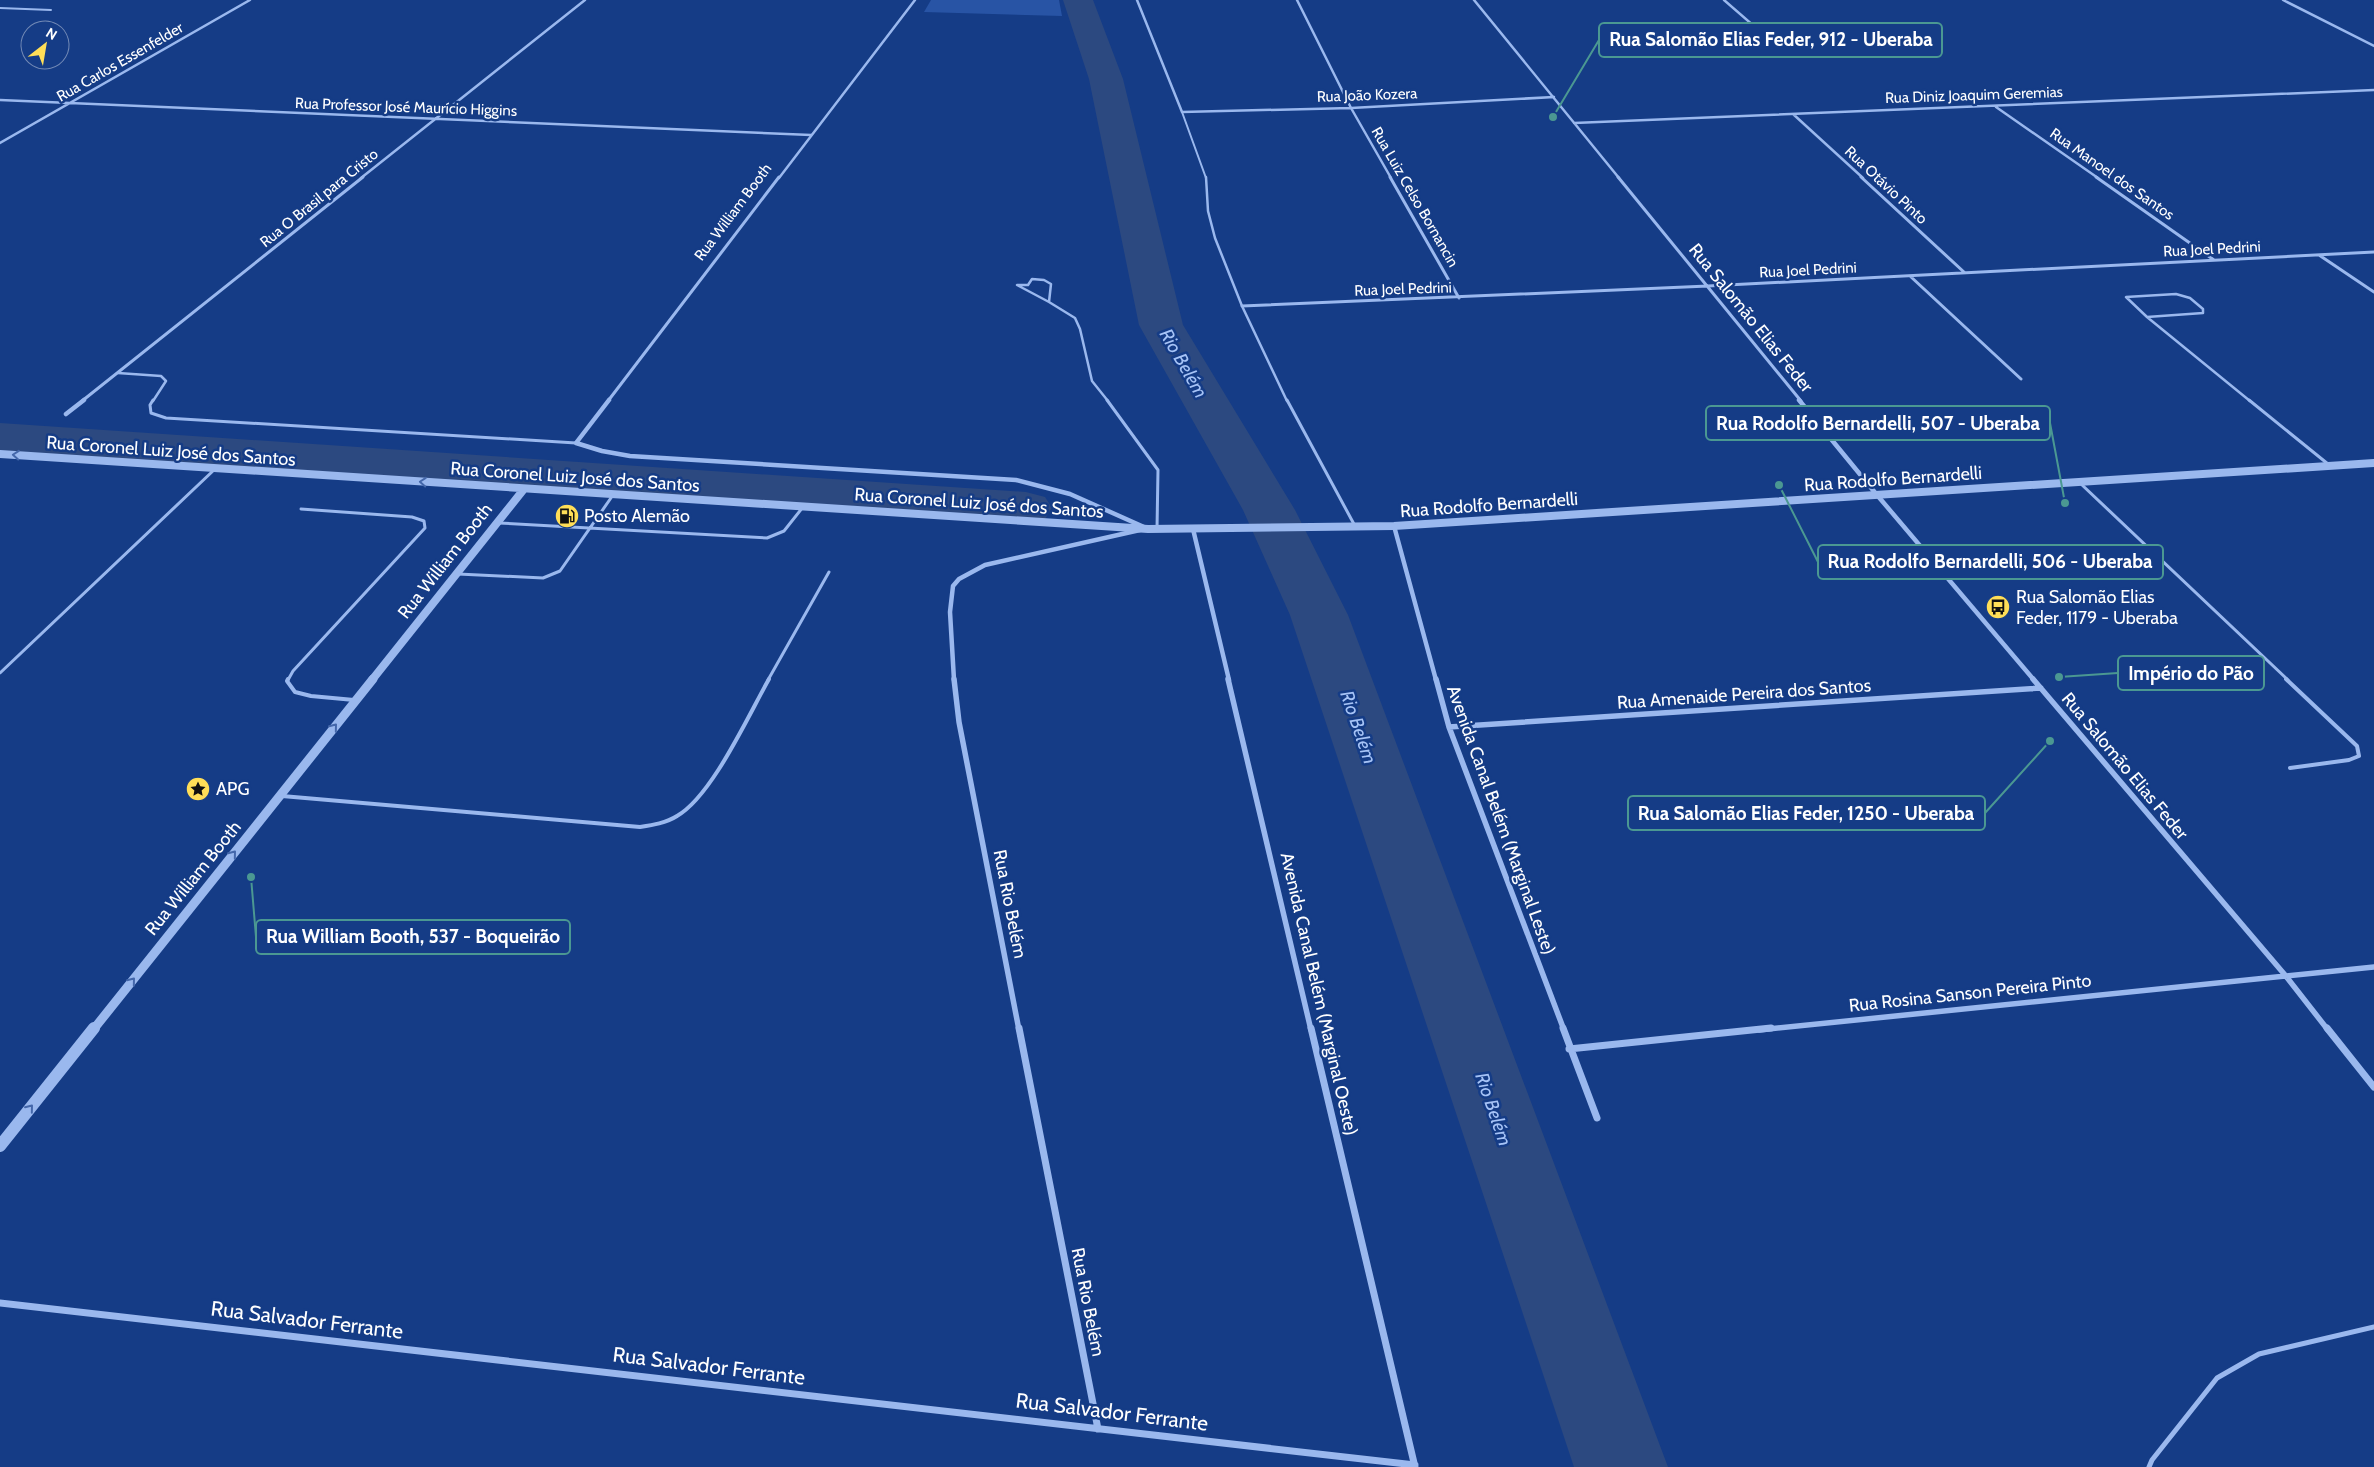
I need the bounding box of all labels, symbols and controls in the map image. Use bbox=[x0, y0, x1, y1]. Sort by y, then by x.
street label: Rua Carlos Essenfelder bbox=[54, 18, 187, 106]
north arrow bbox=[20, 20, 70, 70]
callout: Rua Salomão Elias Feder, 912 - Uberaba bbox=[1599, 23, 1942, 57]
text: N bbox=[43, 24, 61, 44]
text: Rua Salomão Elias Feder, 912 - Uberaba bbox=[1609, 28, 1933, 51]
street label: Rua Diniz Joaquim Geremias bbox=[1885, 83, 2063, 107]
street label: Rua João Kozera bbox=[1316, 84, 1418, 106]
street label: Rua Professor José Maurício Higgins bbox=[295, 94, 517, 120]
street label: Rua Luiz Celso Bornancin bbox=[1368, 124, 1462, 270]
street label: Rua Manoel dos Santos bbox=[2046, 124, 2178, 224]
street label: Rua Otávio Pinto bbox=[1841, 142, 1931, 228]
street label: Rua O Brasil para Cristo bbox=[256, 145, 382, 251]
street label: Rua William Booth bbox=[691, 160, 775, 264]
street label: Rua Joel Pedrini bbox=[2163, 237, 2261, 261]
street label: Rua Salomão Elias Feder bbox=[1684, 239, 1818, 397]
street label: Rua Joel Pedrini bbox=[1759, 258, 1857, 282]
street label: Rua Joel Pedrini bbox=[1354, 278, 1452, 300]
water label: Rio Belém bbox=[1155, 325, 1213, 402]
callout: Rua Rodolfo Bernardelli, 507 - Uberaba bbox=[1706, 406, 2050, 440]
text: Rua Rodolfo Bernardelli, 507 - Uberaba bbox=[1716, 412, 2041, 435]
street label: Rua Coronel Luiz José dos Santos bbox=[46, 431, 296, 471]
one-way arrow bbox=[12, 450, 20, 461]
street label: Rua Coronel Luiz José dos Santos bbox=[450, 457, 700, 497]
street label: Rua Rodolfo Bernardelli bbox=[1803, 462, 1983, 496]
one-way arrow bbox=[418, 477, 426, 488]
street label: Rua Coronel Luiz José dos Santos bbox=[854, 483, 1104, 523]
street label: Rua Rodolfo Bernardelli bbox=[1399, 488, 1579, 522]
street label: Rua William Booth bbox=[393, 499, 497, 623]
fuel station icon: Posto Alemão bbox=[554, 503, 580, 529]
place label: Posto Alemão bbox=[584, 505, 690, 527]
callout: Rua Rodolfo Bernardelli, 506 - Uberaba bbox=[1818, 545, 2163, 579]
text: Rua Rodolfo Bernardelli, 506 - Uberaba bbox=[1828, 550, 2153, 573]
place label: Rua Salomão Elias Feder, 1179 - Uberaba bbox=[2016, 586, 2178, 629]
bus stop icon: Rua Salomão Elias Feder, 1179 - Uberaba bbox=[1985, 594, 2011, 620]
callout: Império do Pão bbox=[2118, 656, 2264, 690]
text: Império do Pão bbox=[2128, 662, 2254, 685]
street label: Rua Amenaide Pereira dos Santos bbox=[1616, 674, 1872, 714]
street label: Avenida Canal Belém (Marginal Leste) bbox=[1442, 682, 1560, 958]
water label: Rio Belém bbox=[1335, 687, 1382, 767]
street label: Rua Salomão Elias Feder bbox=[2057, 688, 2193, 844]
one-way arrow bbox=[329, 724, 337, 733]
place icon: APG bbox=[185, 776, 211, 802]
place label: APG bbox=[216, 778, 249, 800]
callout: Rua Salomão Elias Feder, 1250 - Uberaba bbox=[1628, 796, 1985, 830]
text: Rua Salomão Elias Feder, 1250 - Uberaba bbox=[1638, 802, 1975, 825]
street label: Rua William Booth bbox=[140, 816, 246, 940]
street label: Rua Rio Belém bbox=[989, 848, 1031, 960]
one-way arrow bbox=[227, 850, 236, 860]
street label: Avenida Canal Belém (Marginal Oeste) bbox=[1276, 850, 1362, 1138]
callout: Rua William Booth, 537 - Boqueirão bbox=[256, 920, 570, 954]
text: Rua William Booth, 537 - Boqueirão bbox=[266, 925, 560, 948]
street label: Rua Rosina Sanson Pereira Pinto bbox=[1848, 969, 2092, 1017]
one-way arrow bbox=[126, 978, 134, 987]
water label: Rio Belém bbox=[1470, 1069, 1517, 1149]
one-way arrow bbox=[25, 1105, 33, 1114]
street label: Rua Rio Belém bbox=[1067, 1246, 1109, 1358]
street label: Rua Salvador Ferrante bbox=[209, 1295, 405, 1344]
street label: Rua Salvador Ferrante bbox=[611, 1341, 807, 1390]
street label: Rua Salvador Ferrante bbox=[1014, 1387, 1210, 1436]

